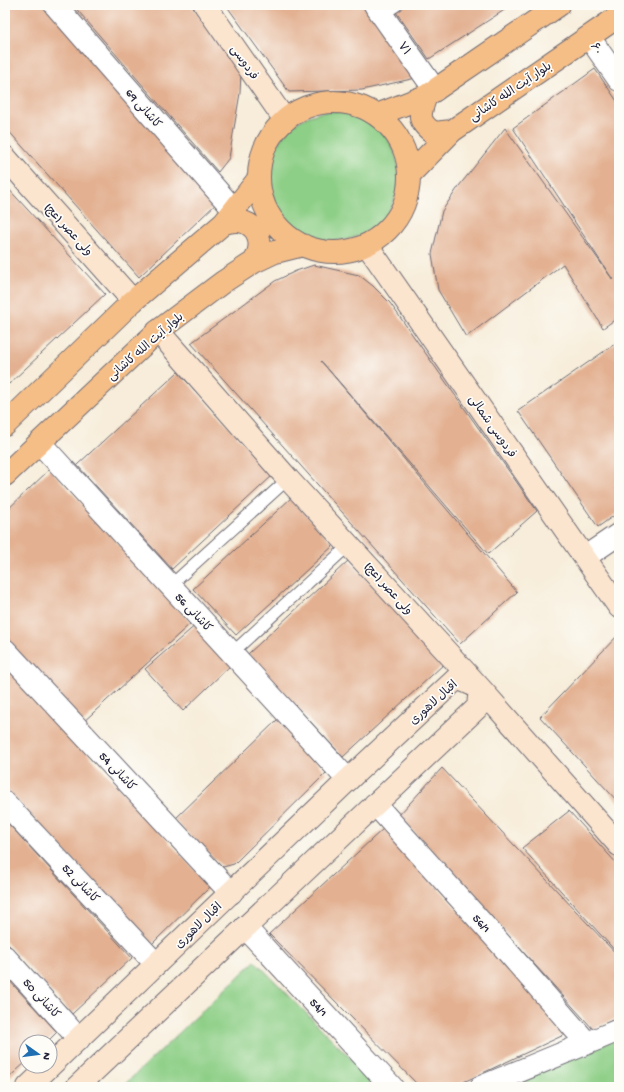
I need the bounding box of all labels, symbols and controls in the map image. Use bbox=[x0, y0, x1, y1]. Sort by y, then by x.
street label: ۷۱ bbox=[394, 40, 413, 58]
street label: ۶۰ bbox=[586, 40, 605, 58]
street label: فردوسی bbox=[226, 43, 260, 83]
street label: بلوار آیت الله کاشانی bbox=[467, 59, 555, 125]
street label: کاشانی 69 bbox=[122, 87, 163, 132]
street label: ولی عصر (عج) bbox=[40, 201, 95, 259]
street label: بلوار آیت الله کاشانی bbox=[105, 310, 187, 384]
street label: فردوسی شمالی bbox=[465, 393, 518, 461]
street label: ولی عصر (عج) bbox=[360, 560, 415, 618]
street label: کاشانی 56 bbox=[171, 591, 214, 636]
street label: اقبال لاهوری bbox=[407, 678, 461, 729]
street label: کاشانی 54 bbox=[95, 750, 138, 795]
street label: کاشانی 52 bbox=[58, 862, 101, 907]
street label: اقبال لاهوری bbox=[173, 901, 226, 952]
street label: 56/1 bbox=[469, 912, 493, 937]
street label: کاشانی 50 bbox=[19, 977, 62, 1022]
street label: 54/1 bbox=[306, 996, 329, 1020]
north arrow bbox=[18, 1034, 58, 1074]
text: N bbox=[39, 1051, 52, 1061]

